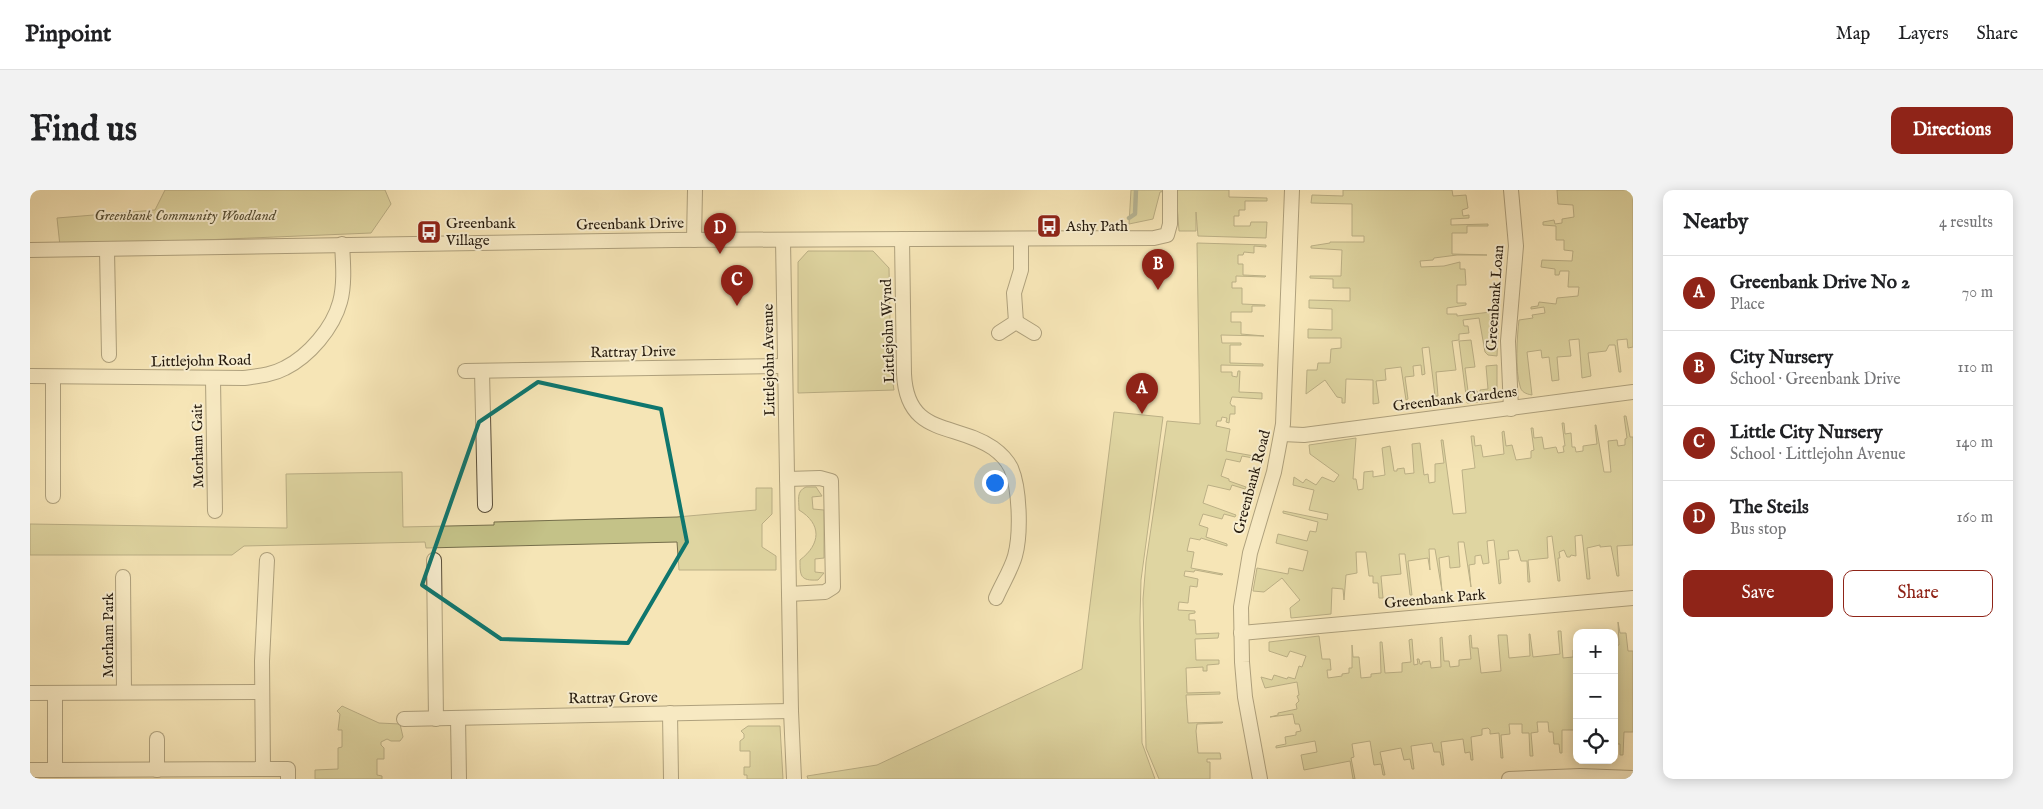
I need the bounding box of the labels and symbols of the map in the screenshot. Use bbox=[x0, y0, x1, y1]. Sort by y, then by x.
park label: Greenbank Community Woodland bbox=[94, 206, 277, 225]
pin: D bbox=[704, 213, 736, 254]
bus stop icon: Ashy Path bbox=[1036, 213, 1062, 239]
place label: Greenbank Village bbox=[445, 214, 517, 250]
street label: Greenbank Drive bbox=[576, 214, 684, 234]
place label: Ashy Path bbox=[1065, 217, 1128, 236]
bus stop icon: Greenbank Village bbox=[416, 219, 442, 245]
street label: Greenbank Loan bbox=[1482, 244, 1508, 352]
pin: B bbox=[1142, 249, 1174, 290]
pin: C bbox=[721, 265, 753, 306]
street label: Littlejohn Wynd bbox=[877, 278, 899, 383]
street label: Littlejohn Avenue bbox=[759, 303, 779, 416]
street label: Rattray Drive bbox=[590, 342, 676, 362]
street label: Littlejohn Road bbox=[151, 351, 252, 371]
pin: A bbox=[1126, 373, 1158, 414]
street label: Greenbank Gardens bbox=[1392, 382, 1518, 416]
street label: Morham Gait bbox=[188, 404, 208, 488]
street label: Greenbank Road bbox=[1229, 427, 1275, 536]
your location bbox=[982, 470, 1008, 496]
street label: Greenbank Park bbox=[1384, 585, 1487, 613]
street label: Morham Park bbox=[99, 591, 118, 678]
street label: Rattray Grove bbox=[568, 688, 658, 708]

